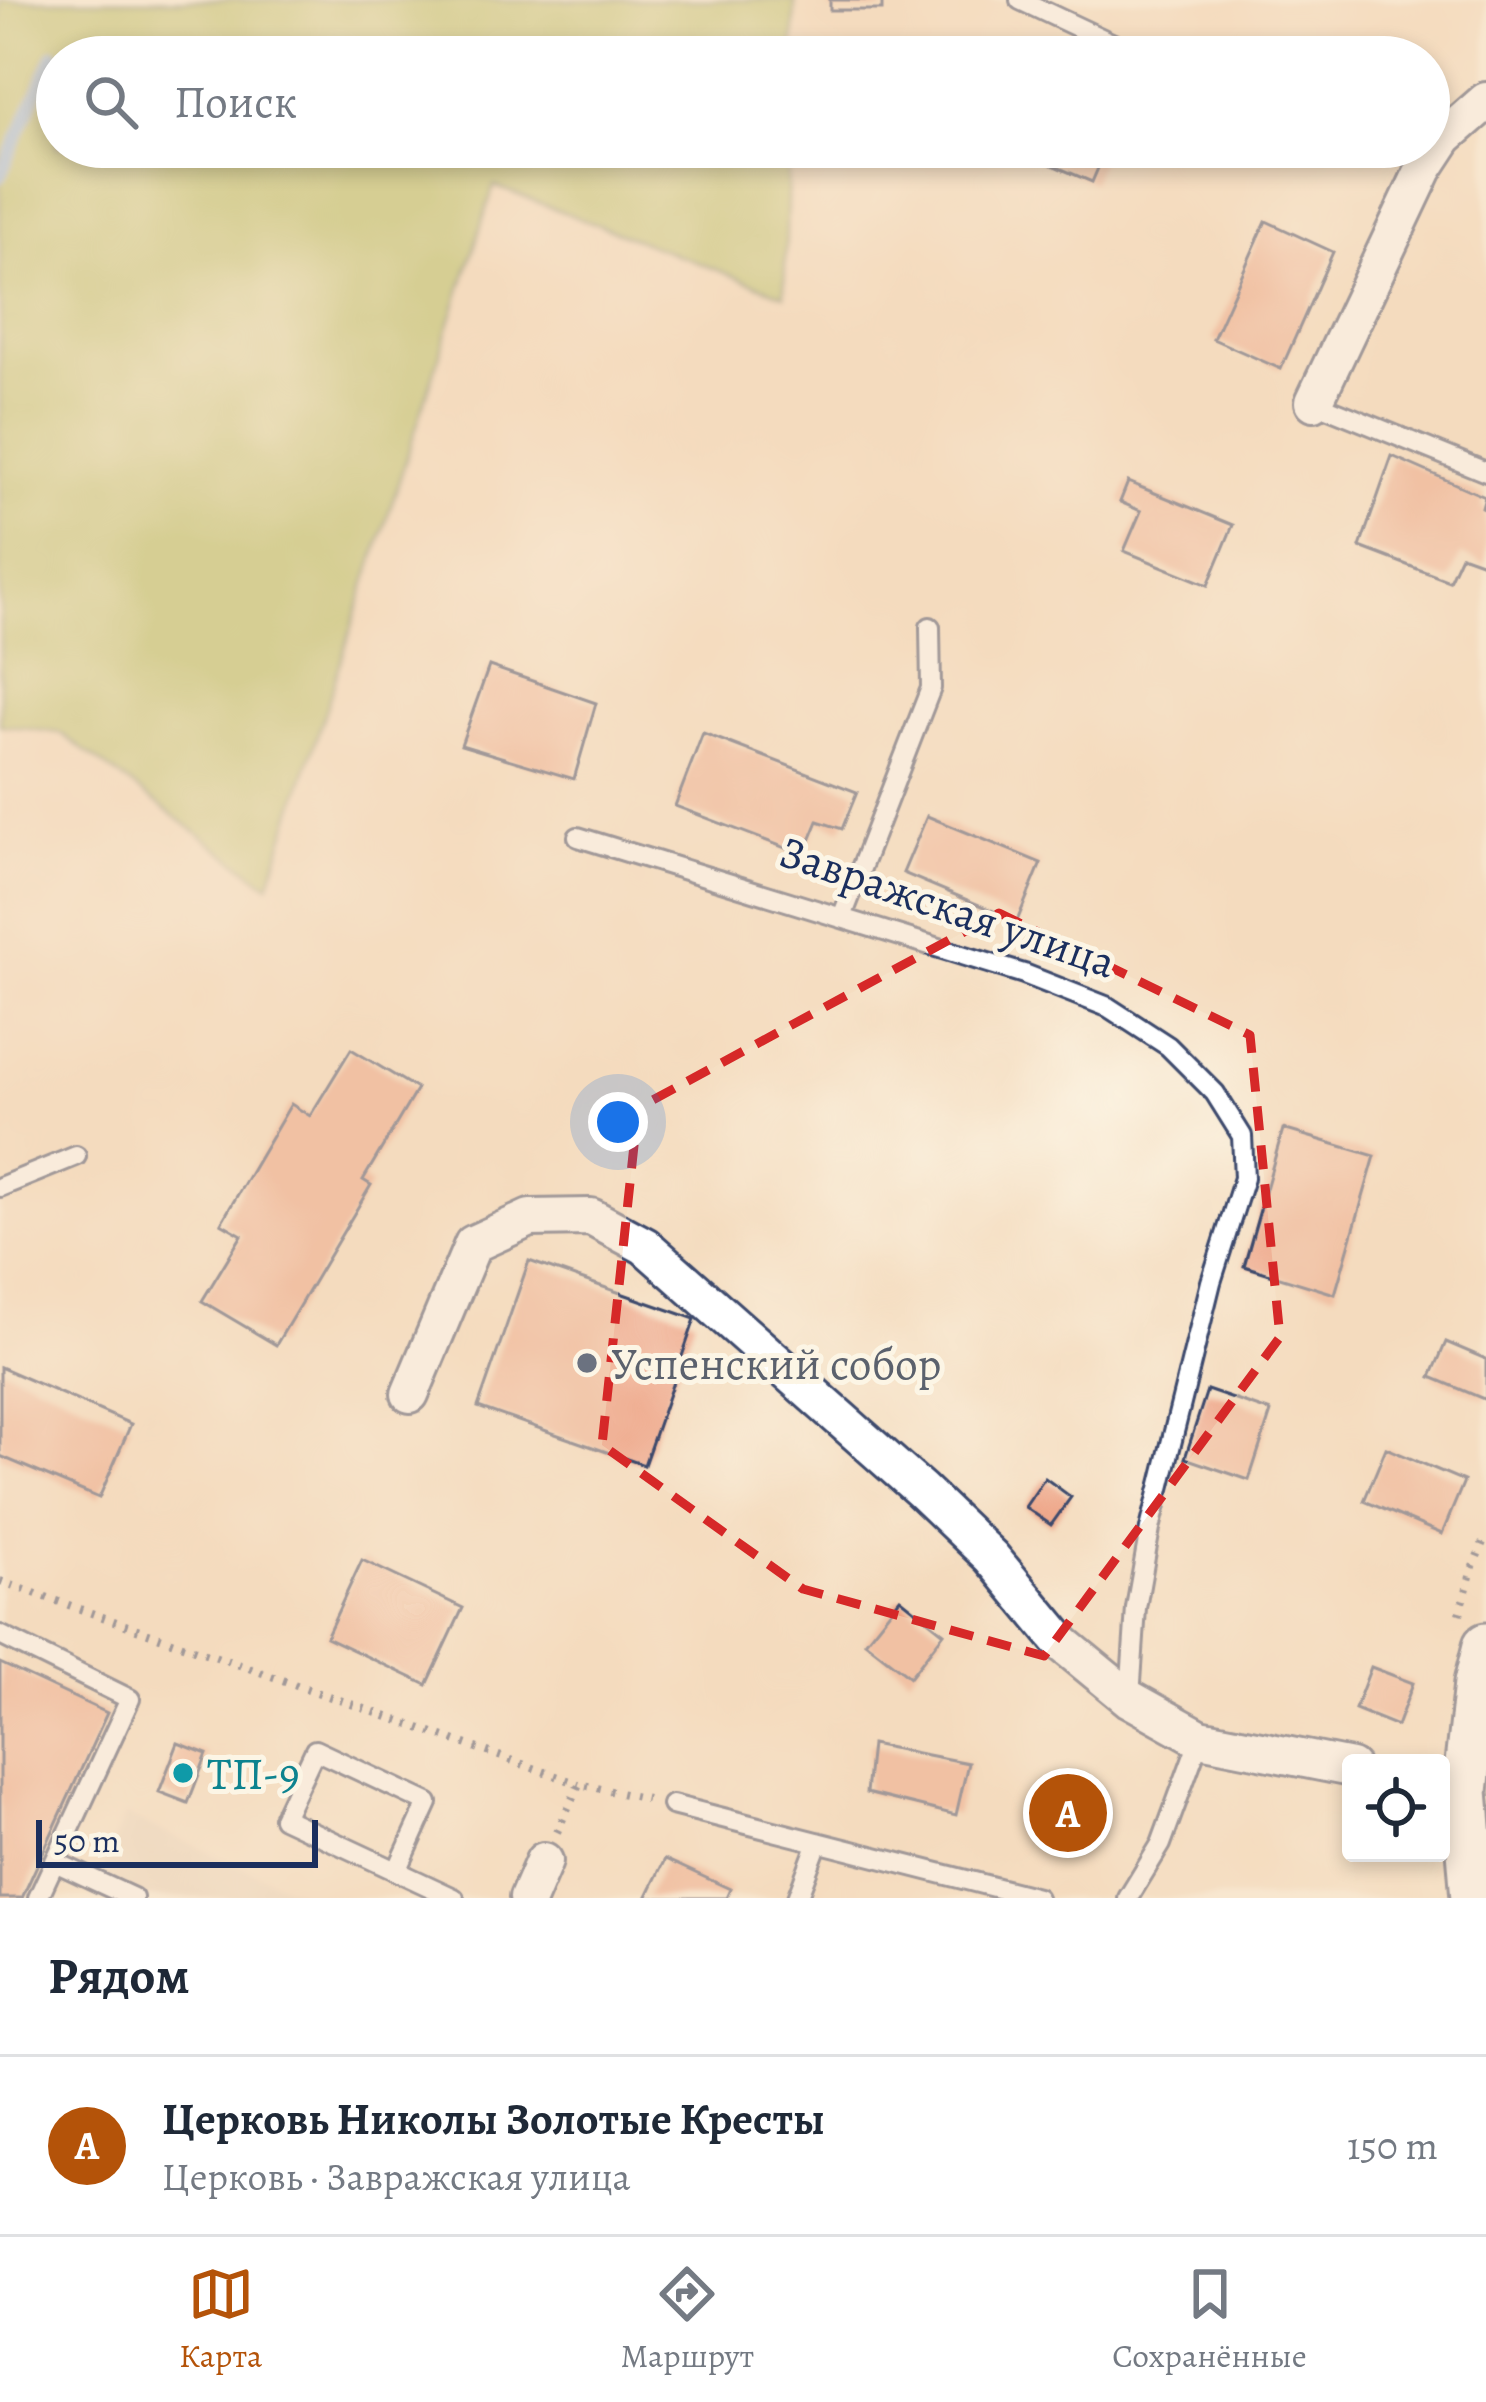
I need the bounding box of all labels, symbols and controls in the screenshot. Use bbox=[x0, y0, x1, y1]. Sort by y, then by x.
search box bbox=[36, 36, 1450, 168]
icon: search bbox=[78, 69, 144, 135]
text: Поиск bbox=[174, 71, 297, 133]
street label: Завражская улица bbox=[771, 820, 1124, 994]
your location bbox=[588, 1092, 648, 1152]
place label: Успенский собор bbox=[611, 1333, 942, 1395]
marker: Успенский собор bbox=[574, 1350, 600, 1376]
place label: ТП-9 bbox=[207, 1743, 300, 1805]
map controls bbox=[1342, 1754, 1450, 1862]
button: locate bbox=[1342, 1754, 1450, 1862]
marker: ТП-9 bbox=[170, 1760, 196, 1786]
pin: A bbox=[1029, 1768, 1107, 1858]
scale bar bbox=[36, 1814, 318, 1867]
text: 50 m bbox=[54, 1818, 120, 1863]
text: Рядом bbox=[48, 1941, 190, 2011]
text: Церковь Николы Золотые Кресты bbox=[162, 2088, 825, 2150]
text: A bbox=[75, 2119, 99, 2172]
text: 150 m bbox=[1347, 2119, 1438, 2172]
text: Церковь · Завражская улица bbox=[162, 2150, 631, 2203]
tab: Карта bbox=[179, 2261, 262, 2378]
tab: Маршрут bbox=[621, 2261, 754, 2378]
tab: Сохранённые bbox=[1112, 2261, 1307, 2378]

